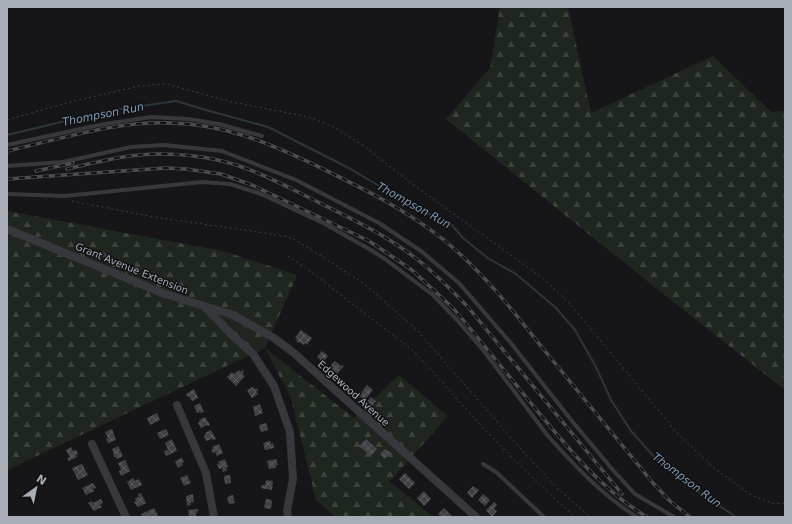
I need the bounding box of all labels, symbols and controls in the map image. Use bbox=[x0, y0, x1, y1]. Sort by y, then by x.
water label: Thompson Run bbox=[61, 100, 145, 129]
water label: Thompson Run bbox=[374, 180, 453, 231]
street label: Grant Avenue Extension bbox=[74, 241, 190, 296]
street label: Edgewood Avenue bbox=[316, 358, 392, 428]
water label: Thompson Run bbox=[650, 450, 724, 510]
north arrow bbox=[16, 468, 56, 508]
text: N bbox=[34, 472, 49, 488]

